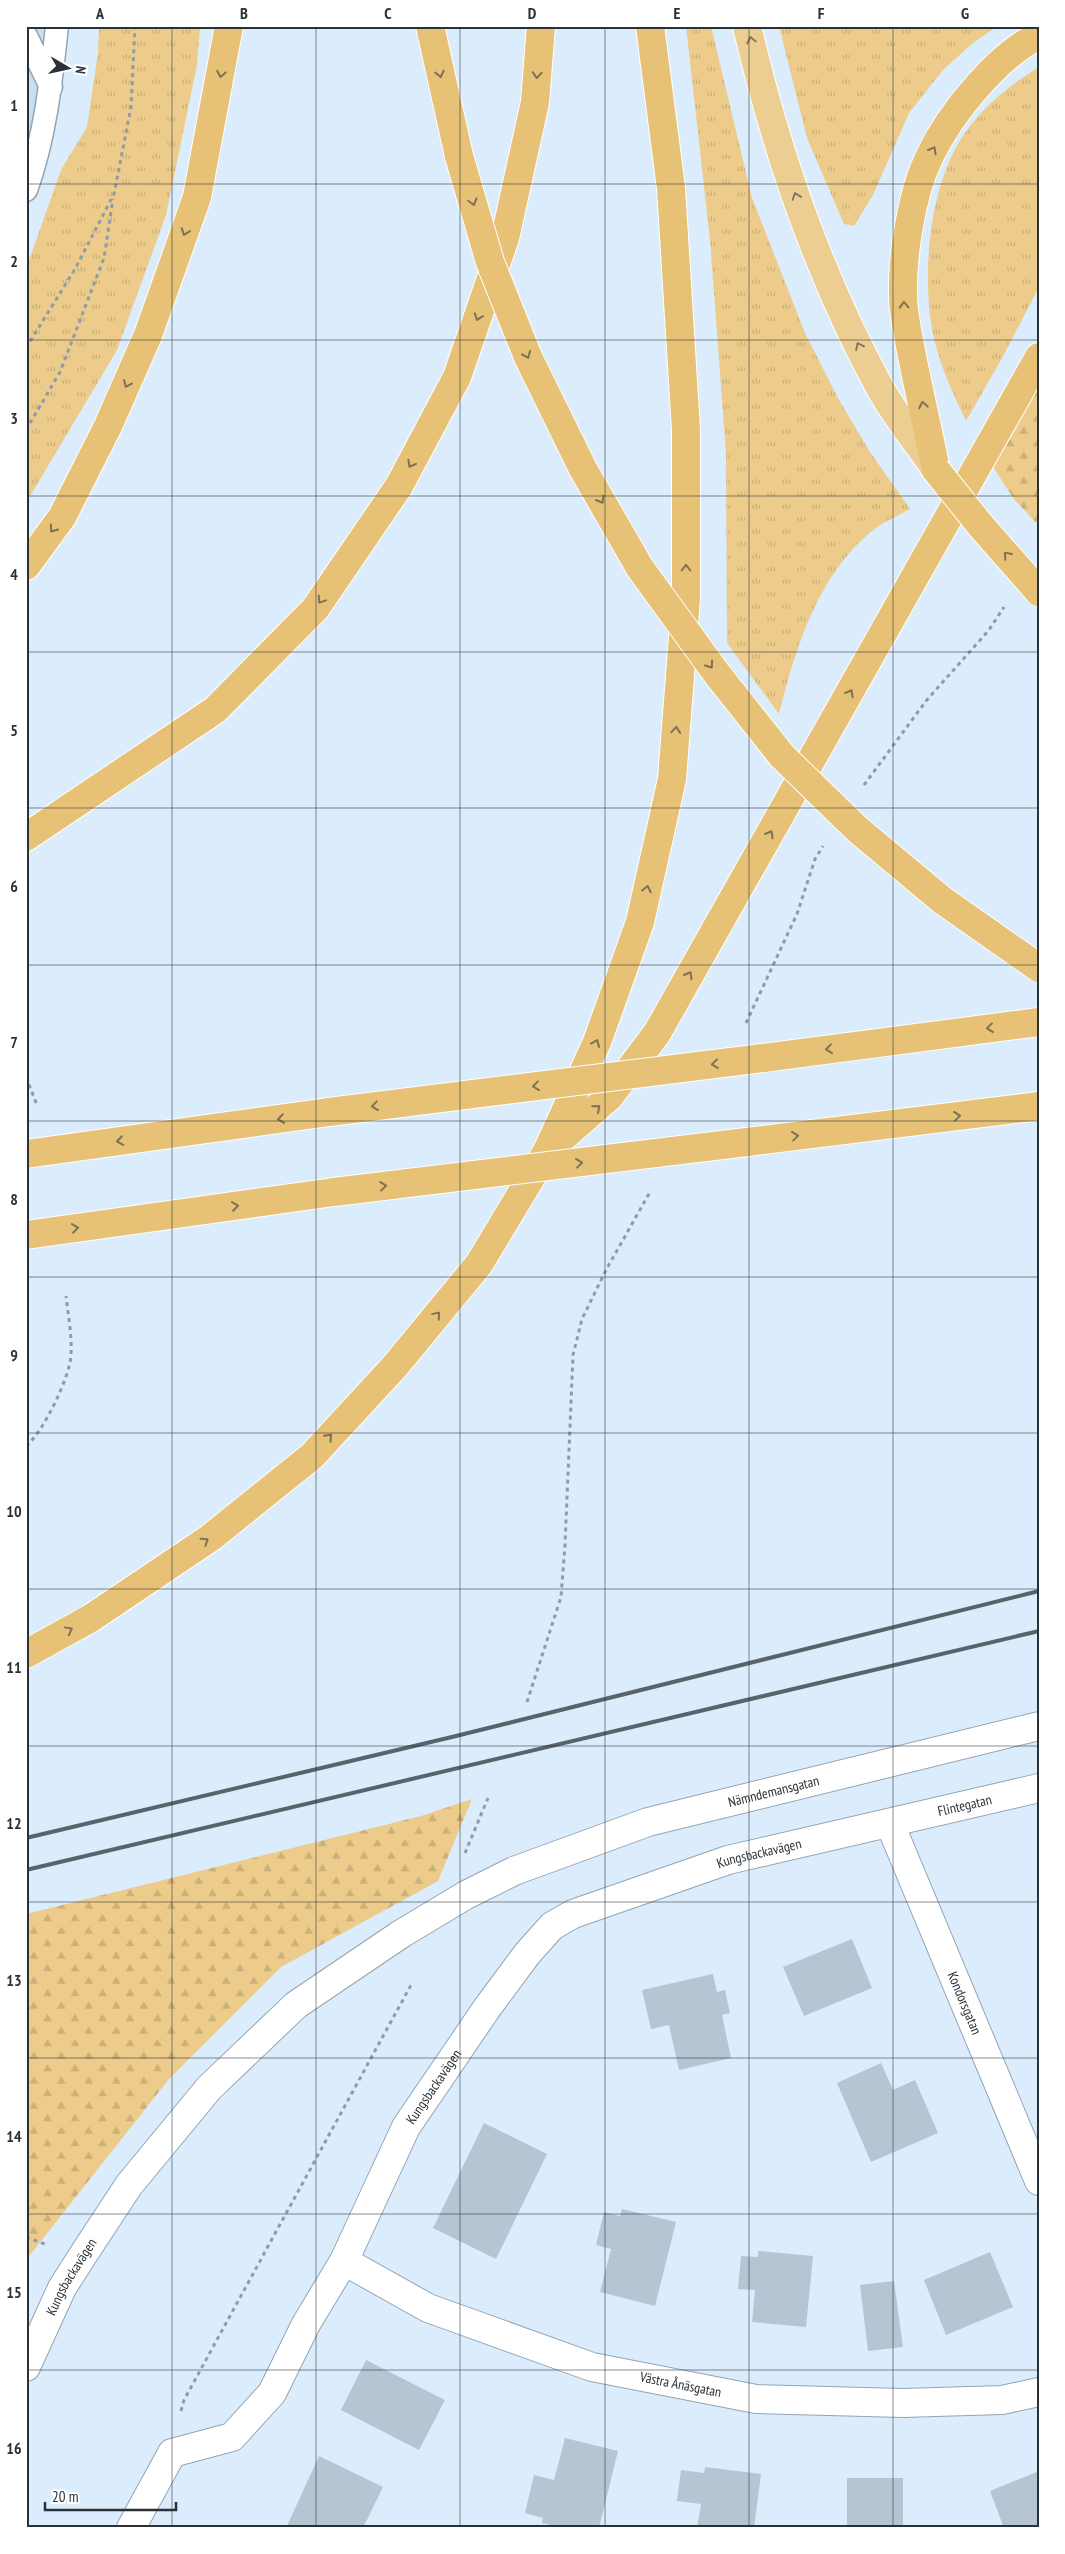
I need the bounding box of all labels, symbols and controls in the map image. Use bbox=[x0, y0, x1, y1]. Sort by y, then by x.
text: A bbox=[95, 3, 105, 23]
text: B bbox=[240, 3, 248, 23]
text: C bbox=[384, 3, 392, 23]
text: D bbox=[528, 3, 537, 23]
text: E bbox=[674, 3, 681, 23]
text: F bbox=[818, 3, 825, 23]
text: G bbox=[961, 3, 969, 23]
one-way arrow bbox=[746, 36, 756, 45]
north arrow bbox=[42, 42, 92, 92]
text: N bbox=[71, 65, 90, 75]
one-way arrow bbox=[435, 69, 445, 78]
one-way arrow bbox=[217, 70, 227, 79]
one-way arrow bbox=[532, 71, 543, 79]
text: 1 bbox=[10, 95, 18, 115]
one-way arrow bbox=[927, 146, 937, 155]
one-way arrow bbox=[792, 193, 802, 201]
one-way arrow bbox=[467, 198, 477, 206]
one-way arrow bbox=[181, 228, 191, 236]
text: 2 bbox=[10, 251, 18, 271]
one-way arrow bbox=[899, 300, 910, 308]
one-way arrow bbox=[474, 312, 484, 321]
one-way arrow bbox=[855, 342, 866, 351]
one-way arrow bbox=[521, 350, 532, 359]
one-way arrow bbox=[122, 379, 133, 388]
one-way arrow bbox=[918, 400, 929, 409]
text: 3 bbox=[10, 408, 18, 428]
one-way arrow bbox=[407, 459, 417, 468]
one-way arrow bbox=[595, 495, 605, 504]
one-way arrow bbox=[51, 523, 59, 532]
one-way arrow bbox=[1003, 552, 1012, 561]
one-way arrow bbox=[681, 563, 691, 571]
text: 4 bbox=[10, 564, 18, 584]
one-way arrow bbox=[318, 594, 327, 604]
one-way arrow bbox=[704, 659, 713, 668]
one-way arrow bbox=[844, 689, 854, 698]
text: 5 bbox=[10, 720, 18, 740]
one-way arrow bbox=[670, 726, 681, 734]
one-way arrow bbox=[763, 830, 773, 839]
text: 6 bbox=[10, 876, 18, 896]
one-way arrow bbox=[642, 885, 652, 894]
one-way arrow bbox=[683, 972, 693, 981]
one-way arrow bbox=[986, 1023, 995, 1033]
text: 7 bbox=[10, 1032, 18, 1052]
one-way arrow bbox=[589, 1039, 600, 1048]
one-way arrow bbox=[825, 1044, 834, 1054]
one-way arrow bbox=[711, 1058, 719, 1069]
one-way arrow bbox=[532, 1080, 540, 1091]
one-way arrow bbox=[371, 1101, 379, 1111]
one-way arrow bbox=[591, 1104, 600, 1113]
one-way arrow bbox=[953, 1111, 961, 1122]
one-way arrow bbox=[276, 1113, 284, 1124]
one-way arrow bbox=[792, 1131, 800, 1142]
one-way arrow bbox=[115, 1135, 123, 1146]
one-way arrow bbox=[575, 1158, 583, 1169]
one-way arrow bbox=[379, 1181, 387, 1192]
text: 8 bbox=[10, 1189, 18, 1209]
one-way arrow bbox=[232, 1201, 240, 1212]
one-way arrow bbox=[70, 1224, 79, 1234]
one-way arrow bbox=[431, 1312, 440, 1321]
text: 9 bbox=[10, 1345, 18, 1365]
one-way arrow bbox=[323, 1433, 332, 1442]
text: 10 bbox=[6, 1501, 22, 1521]
one-way arrow bbox=[199, 1538, 209, 1547]
one-way arrow bbox=[64, 1626, 73, 1636]
text: 11 bbox=[6, 1657, 22, 1677]
street label: Nämndemansgatan bbox=[726, 1771, 821, 1811]
street label: Flintegatan bbox=[936, 1790, 993, 1820]
text: 12 bbox=[6, 1813, 22, 1833]
street label: Kungsbackavägen bbox=[714, 1834, 803, 1872]
street label: Kondorsgatan bbox=[944, 1969, 986, 2037]
text: 13 bbox=[6, 1970, 22, 1990]
street label: Kungsbackavägen bbox=[402, 2046, 465, 2127]
text: 14 bbox=[6, 2126, 22, 2146]
street label: Kungsbackavägen bbox=[42, 2235, 101, 2318]
text: 15 bbox=[6, 2282, 22, 2302]
street label: Västra Ånäsgatan bbox=[638, 2367, 723, 2401]
text: 16 bbox=[6, 2438, 22, 2458]
scale bar bbox=[45, 2479, 176, 2511]
text: 20 m bbox=[52, 2487, 78, 2506]

